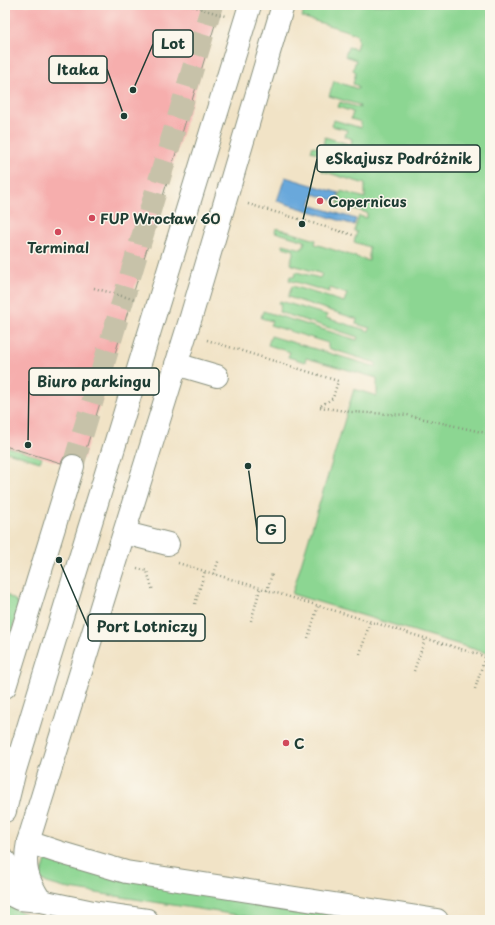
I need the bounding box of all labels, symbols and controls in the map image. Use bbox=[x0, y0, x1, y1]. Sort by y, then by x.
callout: Lot bbox=[153, 30, 193, 57]
text: Lot bbox=[161, 31, 185, 54]
callout: Itaka bbox=[49, 56, 107, 83]
text: Itaka bbox=[57, 57, 100, 80]
callout: eSkajusz Podróżnik bbox=[317, 145, 480, 172]
text: eSkajusz Podróżnik bbox=[326, 146, 472, 169]
place label: Copernicus bbox=[328, 191, 407, 212]
marker: Copernicus bbox=[315, 196, 325, 206]
place label: FUP Wrocław 60 bbox=[100, 208, 220, 229]
marker: FUP Wrocław 60 bbox=[87, 213, 97, 223]
marker: Terminal bbox=[53, 227, 63, 237]
place label: Terminal bbox=[27, 237, 89, 258]
callout: Biuro parkingu bbox=[29, 368, 159, 395]
text: Biuro parkingu bbox=[37, 369, 151, 392]
callout: G bbox=[257, 516, 285, 543]
text: G bbox=[265, 517, 277, 540]
callout: Port Lotniczy bbox=[88, 614, 205, 641]
text: Port Lotniczy bbox=[97, 614, 198, 637]
place label: C bbox=[294, 733, 305, 754]
marker: C bbox=[281, 738, 291, 748]

